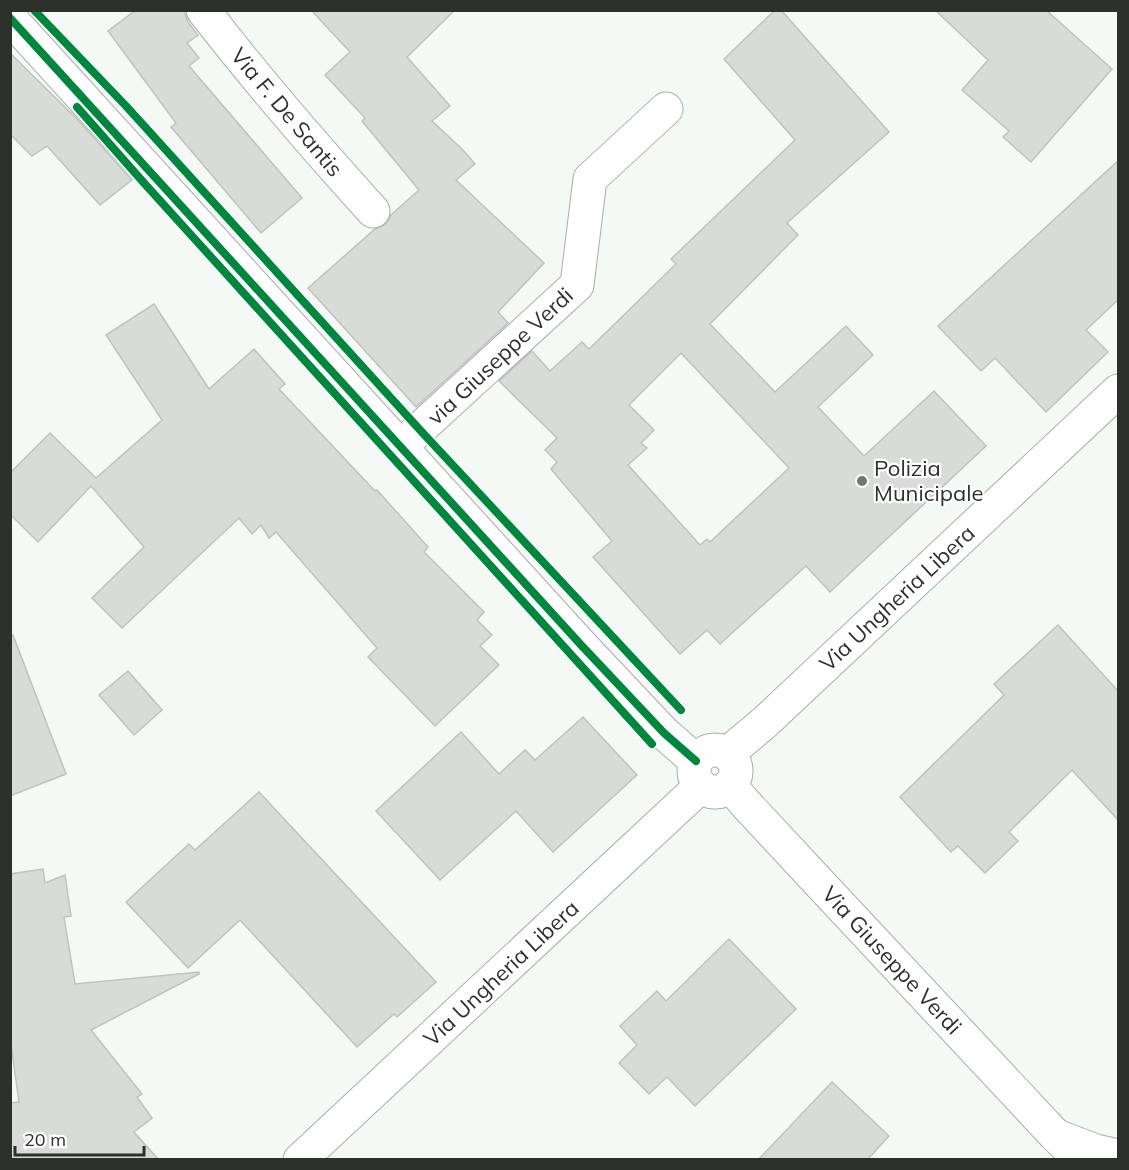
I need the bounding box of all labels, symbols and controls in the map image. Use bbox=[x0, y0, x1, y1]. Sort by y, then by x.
street label: Via F. De Santis bbox=[225, 42, 349, 182]
street label: via Giuseppe Verdi bbox=[421, 281, 579, 431]
place label: Polizia Municipale bbox=[874, 454, 983, 507]
marker: Polizia Municipale bbox=[855, 474, 869, 488]
street label: Via Ungheria Libera bbox=[813, 519, 981, 677]
street label: Via Giuseppe Verdi bbox=[816, 880, 968, 1040]
street label: Via Ungheria Libera bbox=[417, 894, 585, 1052]
scale bar bbox=[15, 1119, 144, 1157]
text: 20 m bbox=[24, 1128, 66, 1151]

